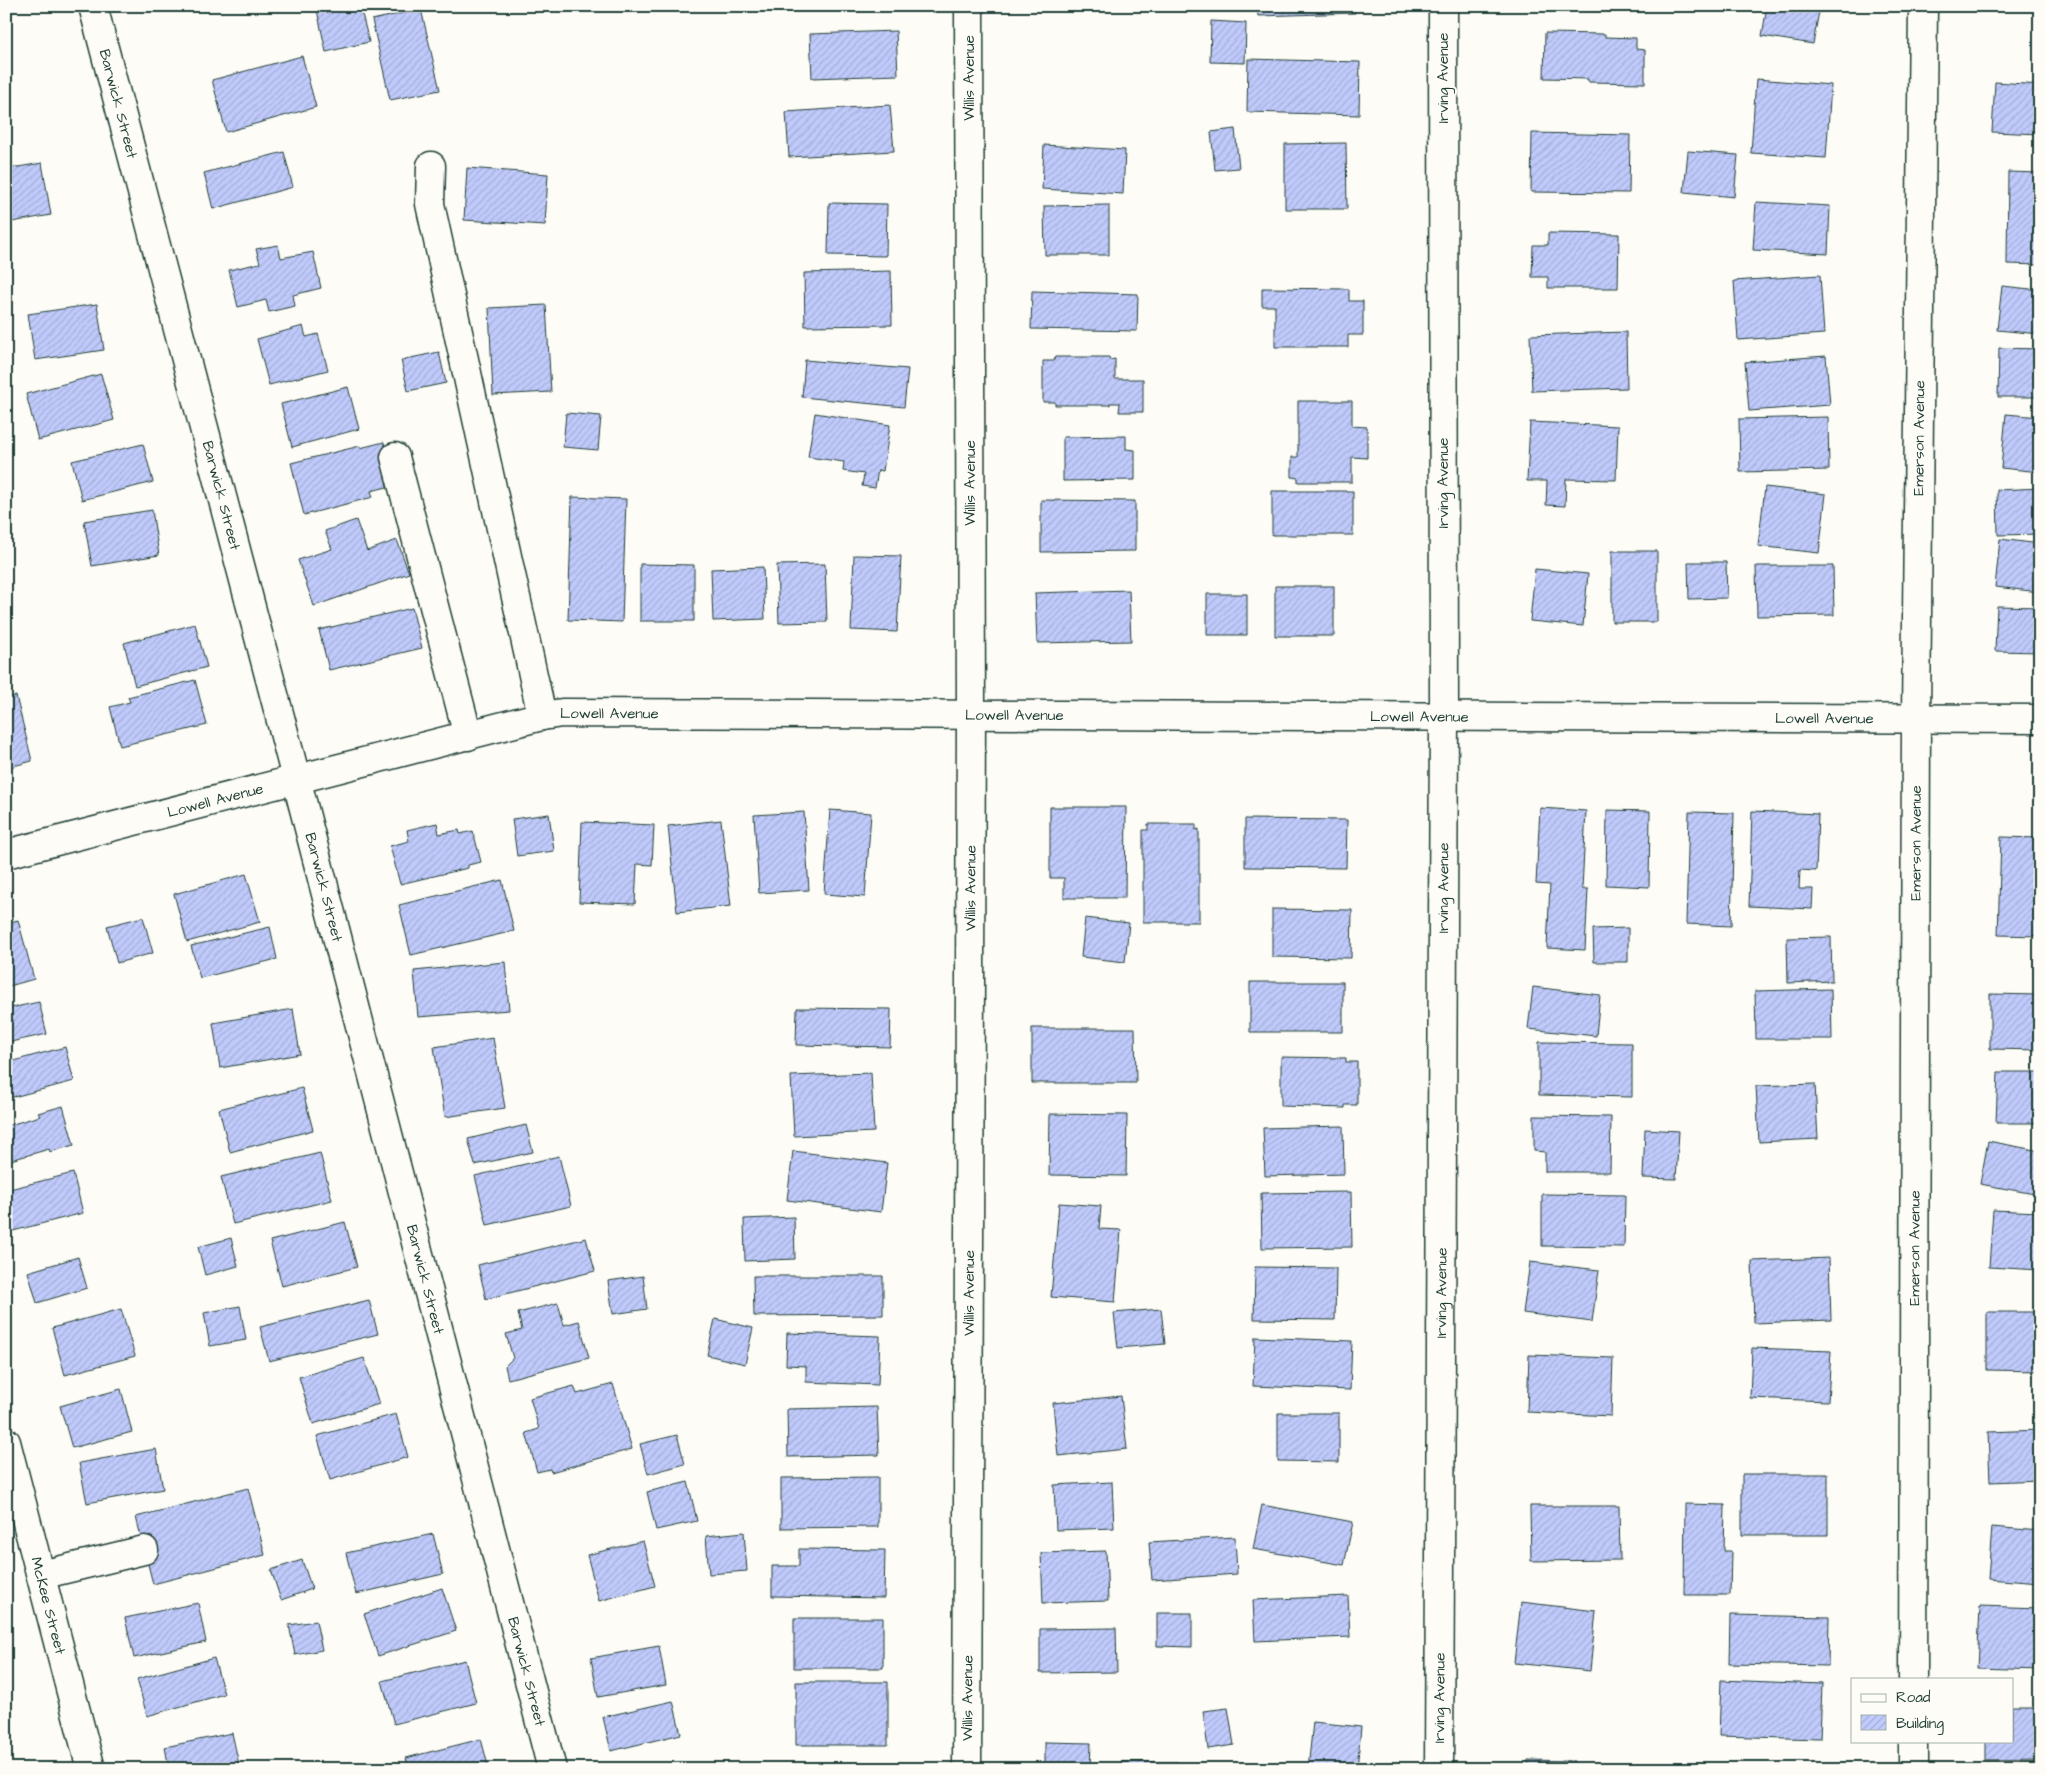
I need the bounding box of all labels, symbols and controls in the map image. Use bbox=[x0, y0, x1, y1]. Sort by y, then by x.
street label: Irving Avenue bbox=[1433, 33, 1455, 123]
street label: Willis Avenue bbox=[959, 35, 980, 121]
street label: Barwick Street bbox=[94, 47, 143, 161]
street label: Emerson Avenue bbox=[1908, 380, 1930, 496]
street label: Irving Avenue bbox=[1433, 438, 1455, 528]
street label: Barwick Street bbox=[197, 439, 246, 552]
street label: Willis Avenue bbox=[960, 440, 981, 526]
street label: Lowell Avenue bbox=[560, 703, 659, 724]
street label: Lowell Avenue bbox=[965, 705, 1064, 726]
street label: Lowell Avenue bbox=[1370, 706, 1469, 728]
street label: Lowell Avenue bbox=[1775, 708, 1874, 729]
street label: Lowell Avenue bbox=[165, 778, 266, 823]
street label: Emerson Avenue bbox=[1905, 785, 1927, 901]
street label: Barwick Street bbox=[300, 830, 348, 944]
street label: Irving Avenue bbox=[1433, 843, 1455, 933]
street label: Willis Avenue bbox=[960, 845, 982, 931]
street label: Emerson Avenue bbox=[1904, 1190, 1926, 1306]
street label: Barwick Street bbox=[401, 1223, 449, 1336]
street label: Irving Avenue bbox=[1431, 1248, 1453, 1338]
street label: Willis Avenue bbox=[959, 1250, 980, 1336]
street label: McKee Street bbox=[25, 1555, 71, 1657]
street label: Barwick Street bbox=[502, 1615, 550, 1728]
street label: Irving Avenue bbox=[1429, 1653, 1451, 1743]
street label: Willis Avenue bbox=[957, 1655, 978, 1741]
legend bbox=[1851, 1678, 2014, 1742]
text: Road bbox=[1896, 1687, 1931, 1708]
text: Building bbox=[1896, 1713, 1944, 1735]

